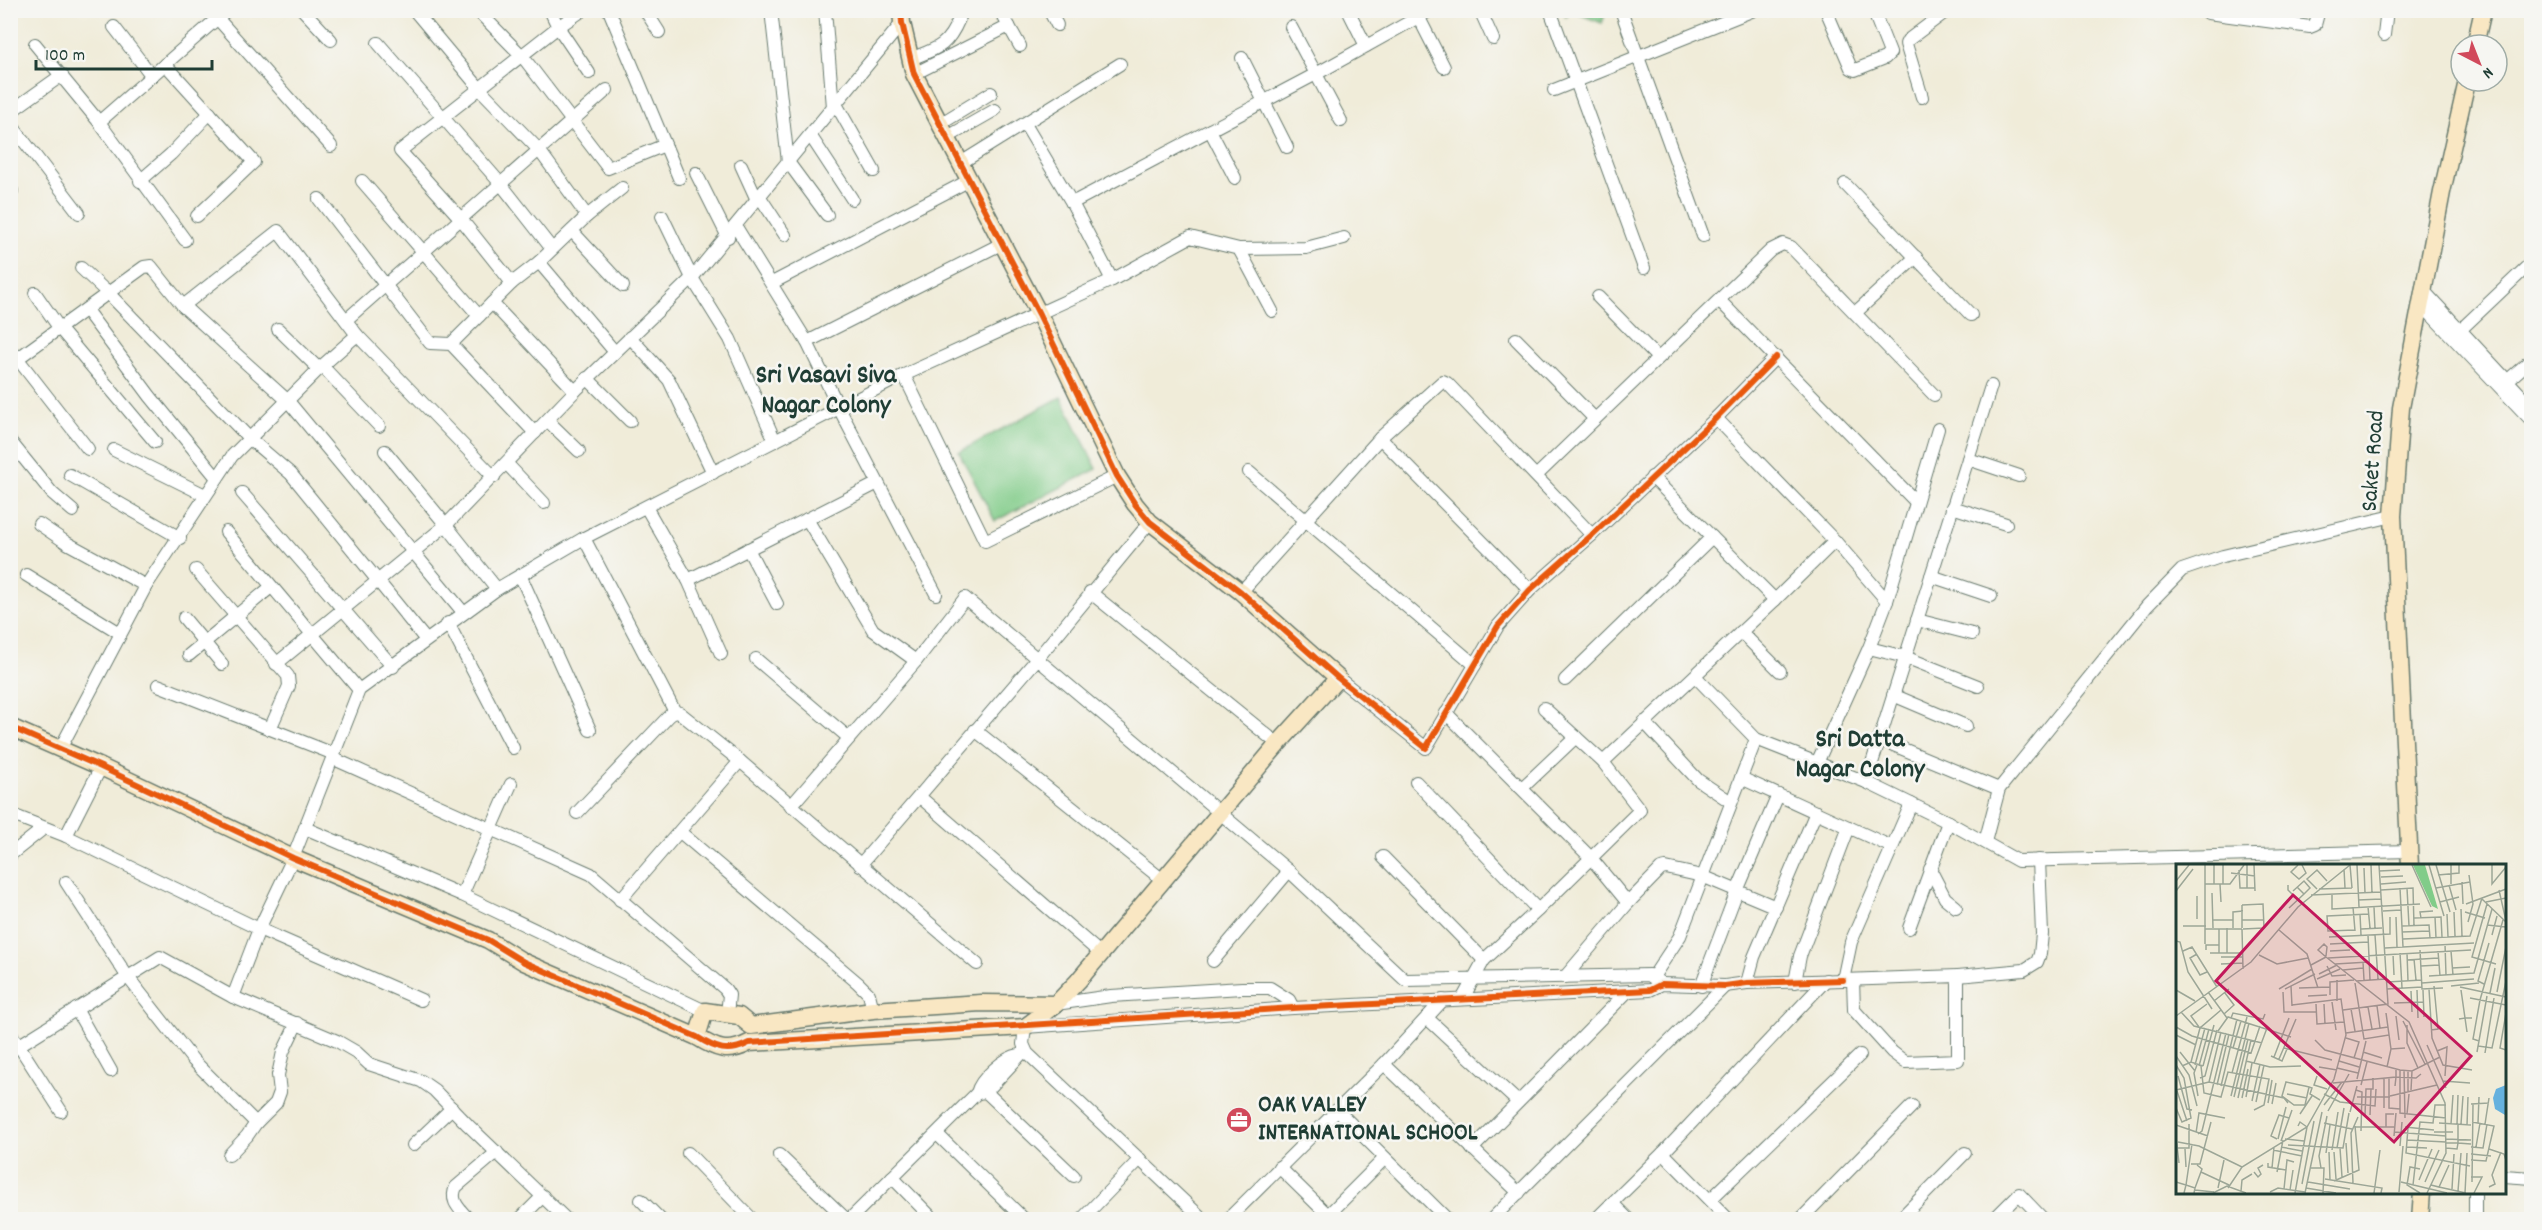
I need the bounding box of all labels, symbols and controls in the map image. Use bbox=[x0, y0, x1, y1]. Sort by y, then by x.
scale bar bbox=[36, 33, 212, 71]
north arrow bbox=[2449, 33, 2509, 93]
text: 100 m bbox=[45, 44, 85, 69]
text: N bbox=[2477, 61, 2498, 84]
district label: Sri Vasavi Siva Nagar Colony bbox=[756, 358, 897, 425]
street label: Saket Road bbox=[2354, 409, 2394, 513]
district label: Sri Datta Nagar Colony bbox=[1796, 722, 1926, 789]
inset map bbox=[2176, 864, 2506, 1194]
place label: OAK VALLEY INTERNATIONAL SCHOOL bbox=[1258, 1089, 1478, 1151]
office icon: OAK VALLEY INTERNATIONAL SCHOOL bbox=[1224, 1105, 1254, 1135]

